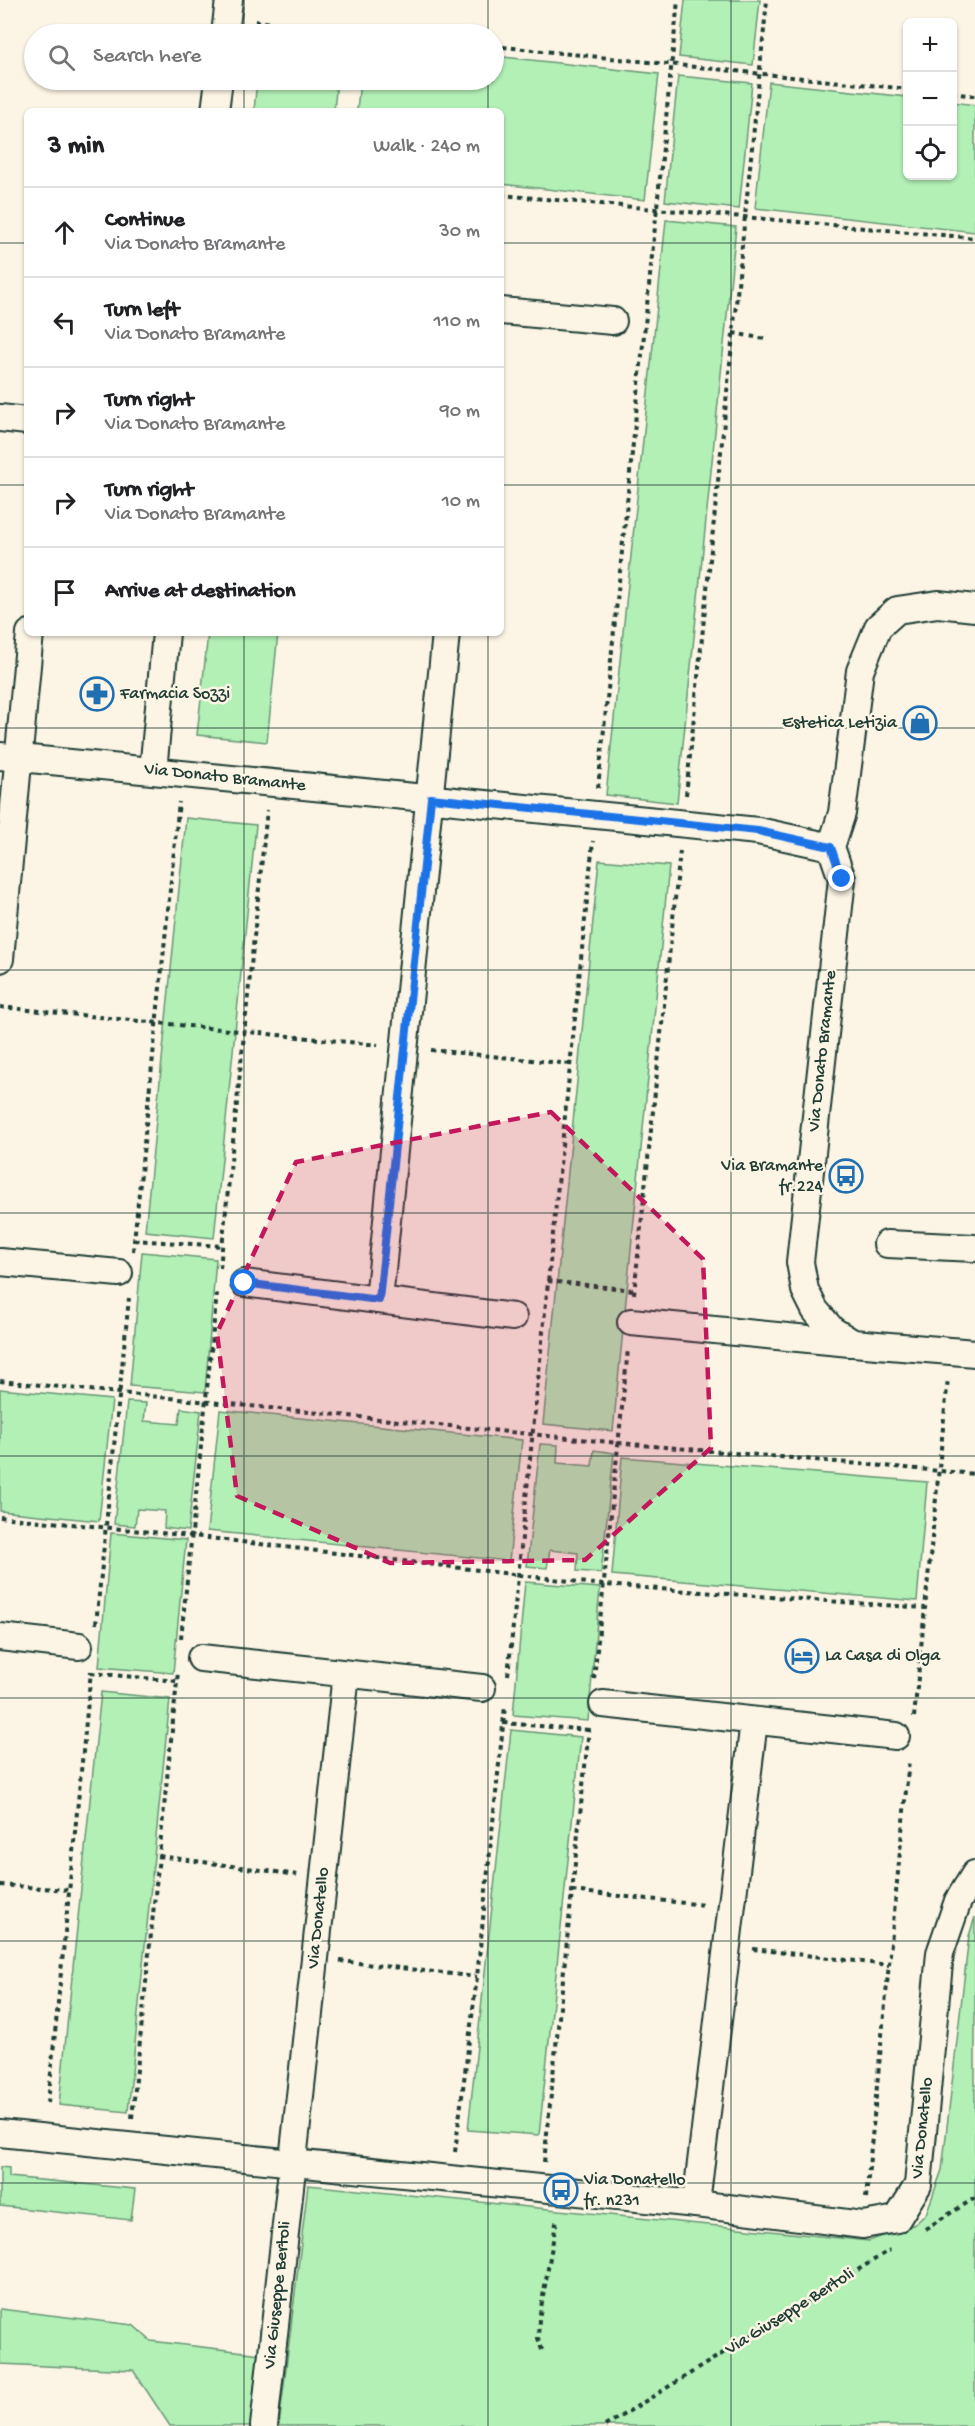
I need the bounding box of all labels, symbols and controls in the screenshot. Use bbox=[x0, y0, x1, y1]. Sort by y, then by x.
map controls bbox=[903, 18, 957, 180]
button: + bbox=[903, 18, 957, 72]
search box bbox=[24, 24, 504, 90]
icon: search bbox=[45, 41, 78, 74]
text: Search here bbox=[93, 44, 201, 70]
button: − bbox=[903, 72, 957, 126]
button: locate bbox=[903, 126, 957, 180]
text: 3 min bbox=[48, 132, 104, 163]
text: Walk · 240 m bbox=[373, 136, 480, 159]
text: Continue bbox=[105, 208, 185, 234]
icon: ahead bbox=[48, 216, 81, 249]
text: 30 m bbox=[439, 221, 480, 244]
text: Via Donato Bramante bbox=[105, 234, 285, 257]
text: Turn left bbox=[105, 298, 179, 324]
icon: left bbox=[48, 306, 81, 339]
text: 110 m bbox=[434, 311, 480, 334]
text: Via Donato Bramante bbox=[105, 324, 285, 347]
text: Turn right bbox=[105, 388, 193, 414]
icon: right bbox=[48, 396, 81, 429]
text: 90 m bbox=[440, 401, 480, 424]
text: Via Donato Bramante bbox=[105, 414, 285, 437]
text: Turn right bbox=[105, 478, 193, 504]
icon: right bbox=[48, 486, 81, 519]
text: 10 m bbox=[442, 491, 480, 514]
text: Via Donato Bramante bbox=[105, 504, 285, 527]
icon: arrive bbox=[48, 576, 81, 609]
text: Arrive at destination bbox=[105, 579, 295, 605]
pharmacy icon: Farmacia Sozzi bbox=[79, 676, 115, 712]
place label: Farmacia Sozzi bbox=[119, 684, 230, 705]
shop icon: Estetica Letizia bbox=[902, 705, 938, 741]
place label: Estetica Letizia bbox=[782, 713, 898, 734]
street label: Via Donato Bramante bbox=[142, 759, 307, 797]
route end bbox=[828, 865, 854, 891]
street label: Via Donato Bramante bbox=[804, 969, 842, 1134]
place label: Via Bramante fr.224 bbox=[720, 1156, 824, 1198]
bus stop icon: Via Bramante fr.224 bbox=[828, 1158, 864, 1194]
route start bbox=[230, 1269, 256, 1295]
hotel icon: La Casa di Olga bbox=[784, 1638, 820, 1674]
place label: La Casa di Olga bbox=[825, 1646, 941, 1667]
street label: Via Donatello bbox=[303, 1866, 335, 1971]
street label: Via Donatello bbox=[907, 2076, 939, 2181]
place label: Via Donatello fr. n231 bbox=[583, 2170, 686, 2212]
bus stop icon: Via Donatello fr. n231 bbox=[543, 2172, 579, 2208]
street label: Via Giuseppe Bertoli bbox=[260, 2220, 296, 2371]
street label: Via Giuseppe Bertoli bbox=[721, 2264, 859, 2361]

